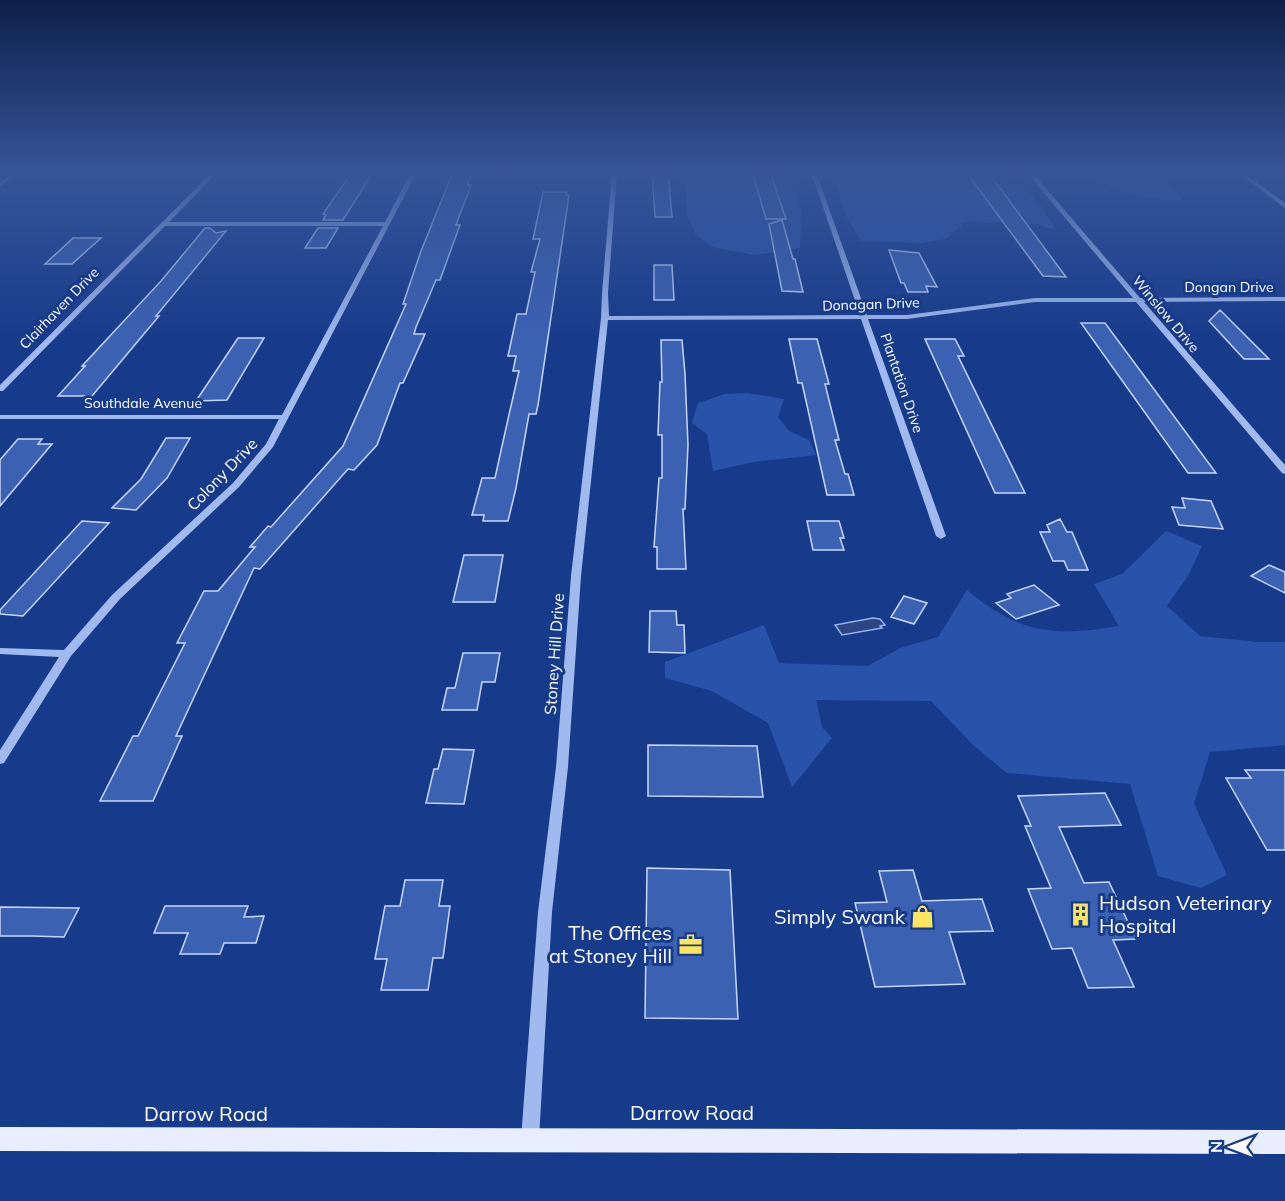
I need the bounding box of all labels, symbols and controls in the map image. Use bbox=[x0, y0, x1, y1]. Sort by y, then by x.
street label: Clairhaven Drive bbox=[15, 263, 103, 353]
street label: Winslow Drive bbox=[1129, 272, 1203, 356]
street label: Dongan Drive bbox=[1184, 278, 1274, 296]
street label: Donagan Drive bbox=[822, 293, 920, 315]
street label: Plantation Drive bbox=[877, 331, 927, 435]
street label: Southdale Avenue bbox=[84, 394, 202, 412]
street label: Colony Drive bbox=[182, 434, 262, 514]
street label: Stoney Hill Drive bbox=[540, 593, 568, 715]
place label: Hudson Veterinary Hospital bbox=[1099, 890, 1272, 938]
building icon: Hudson Veterinary Hospital bbox=[1068, 901, 1094, 927]
place label: Simply Swank bbox=[774, 904, 906, 929]
shop icon: Simply Swank bbox=[910, 904, 936, 930]
place label: The Offices at Stoney Hill bbox=[549, 920, 672, 968]
office icon: The Offices at Stoney Hill bbox=[677, 931, 703, 957]
street label: Darrow Road bbox=[630, 1100, 754, 1125]
street label: Darrow Road bbox=[144, 1101, 268, 1126]
north arrow bbox=[1201, 1117, 1261, 1177]
text: N bbox=[1206, 1141, 1226, 1153]

